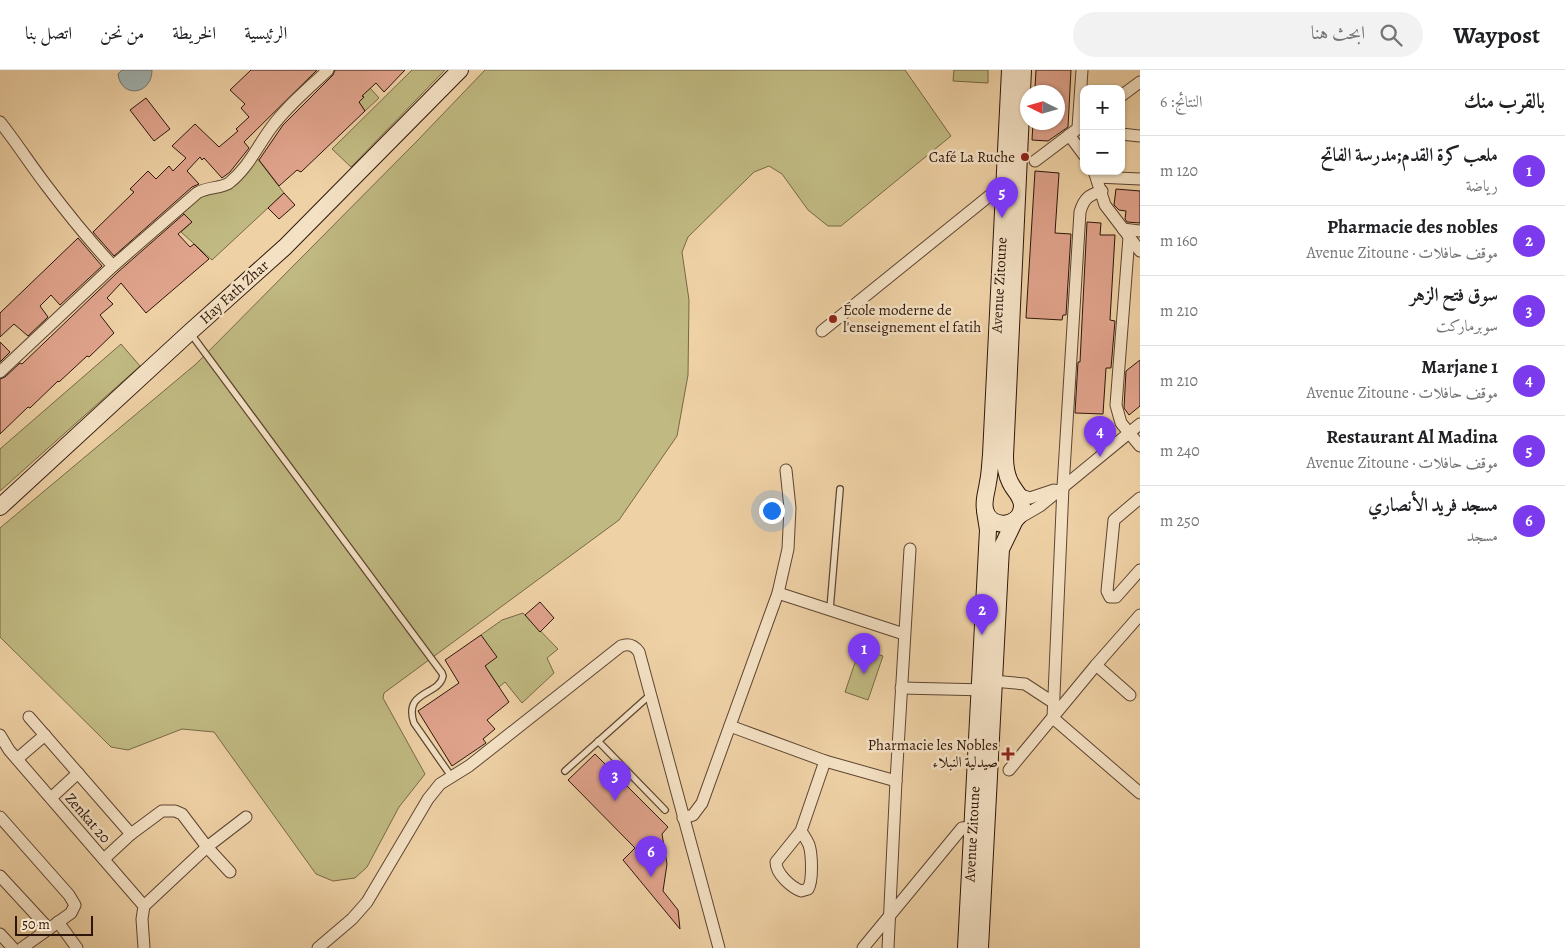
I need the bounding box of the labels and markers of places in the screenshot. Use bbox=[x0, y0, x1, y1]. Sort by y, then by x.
place label: Café La Ruche bbox=[929, 147, 1015, 167]
marker: Café La Ruche bbox=[1019, 151, 1031, 163]
pin: 5 bbox=[986, 177, 1018, 218]
place label: École moderne de l'enseignement el fatih bbox=[843, 300, 981, 337]
marker: École moderne de l'enseignement el fatih bbox=[827, 313, 839, 325]
pin: 4 bbox=[1084, 416, 1116, 457]
pin: 2 bbox=[966, 594, 998, 635]
pin: 1 bbox=[848, 633, 880, 674]
place label: Pharmacie les Nobles صيدلية النبلاء bbox=[868, 735, 998, 772]
marker: Pharmacie les Nobles صيدلية النبلاء bbox=[1002, 748, 1014, 760]
pin: 3 bbox=[599, 760, 631, 801]
pin: 6 bbox=[635, 836, 667, 877]

